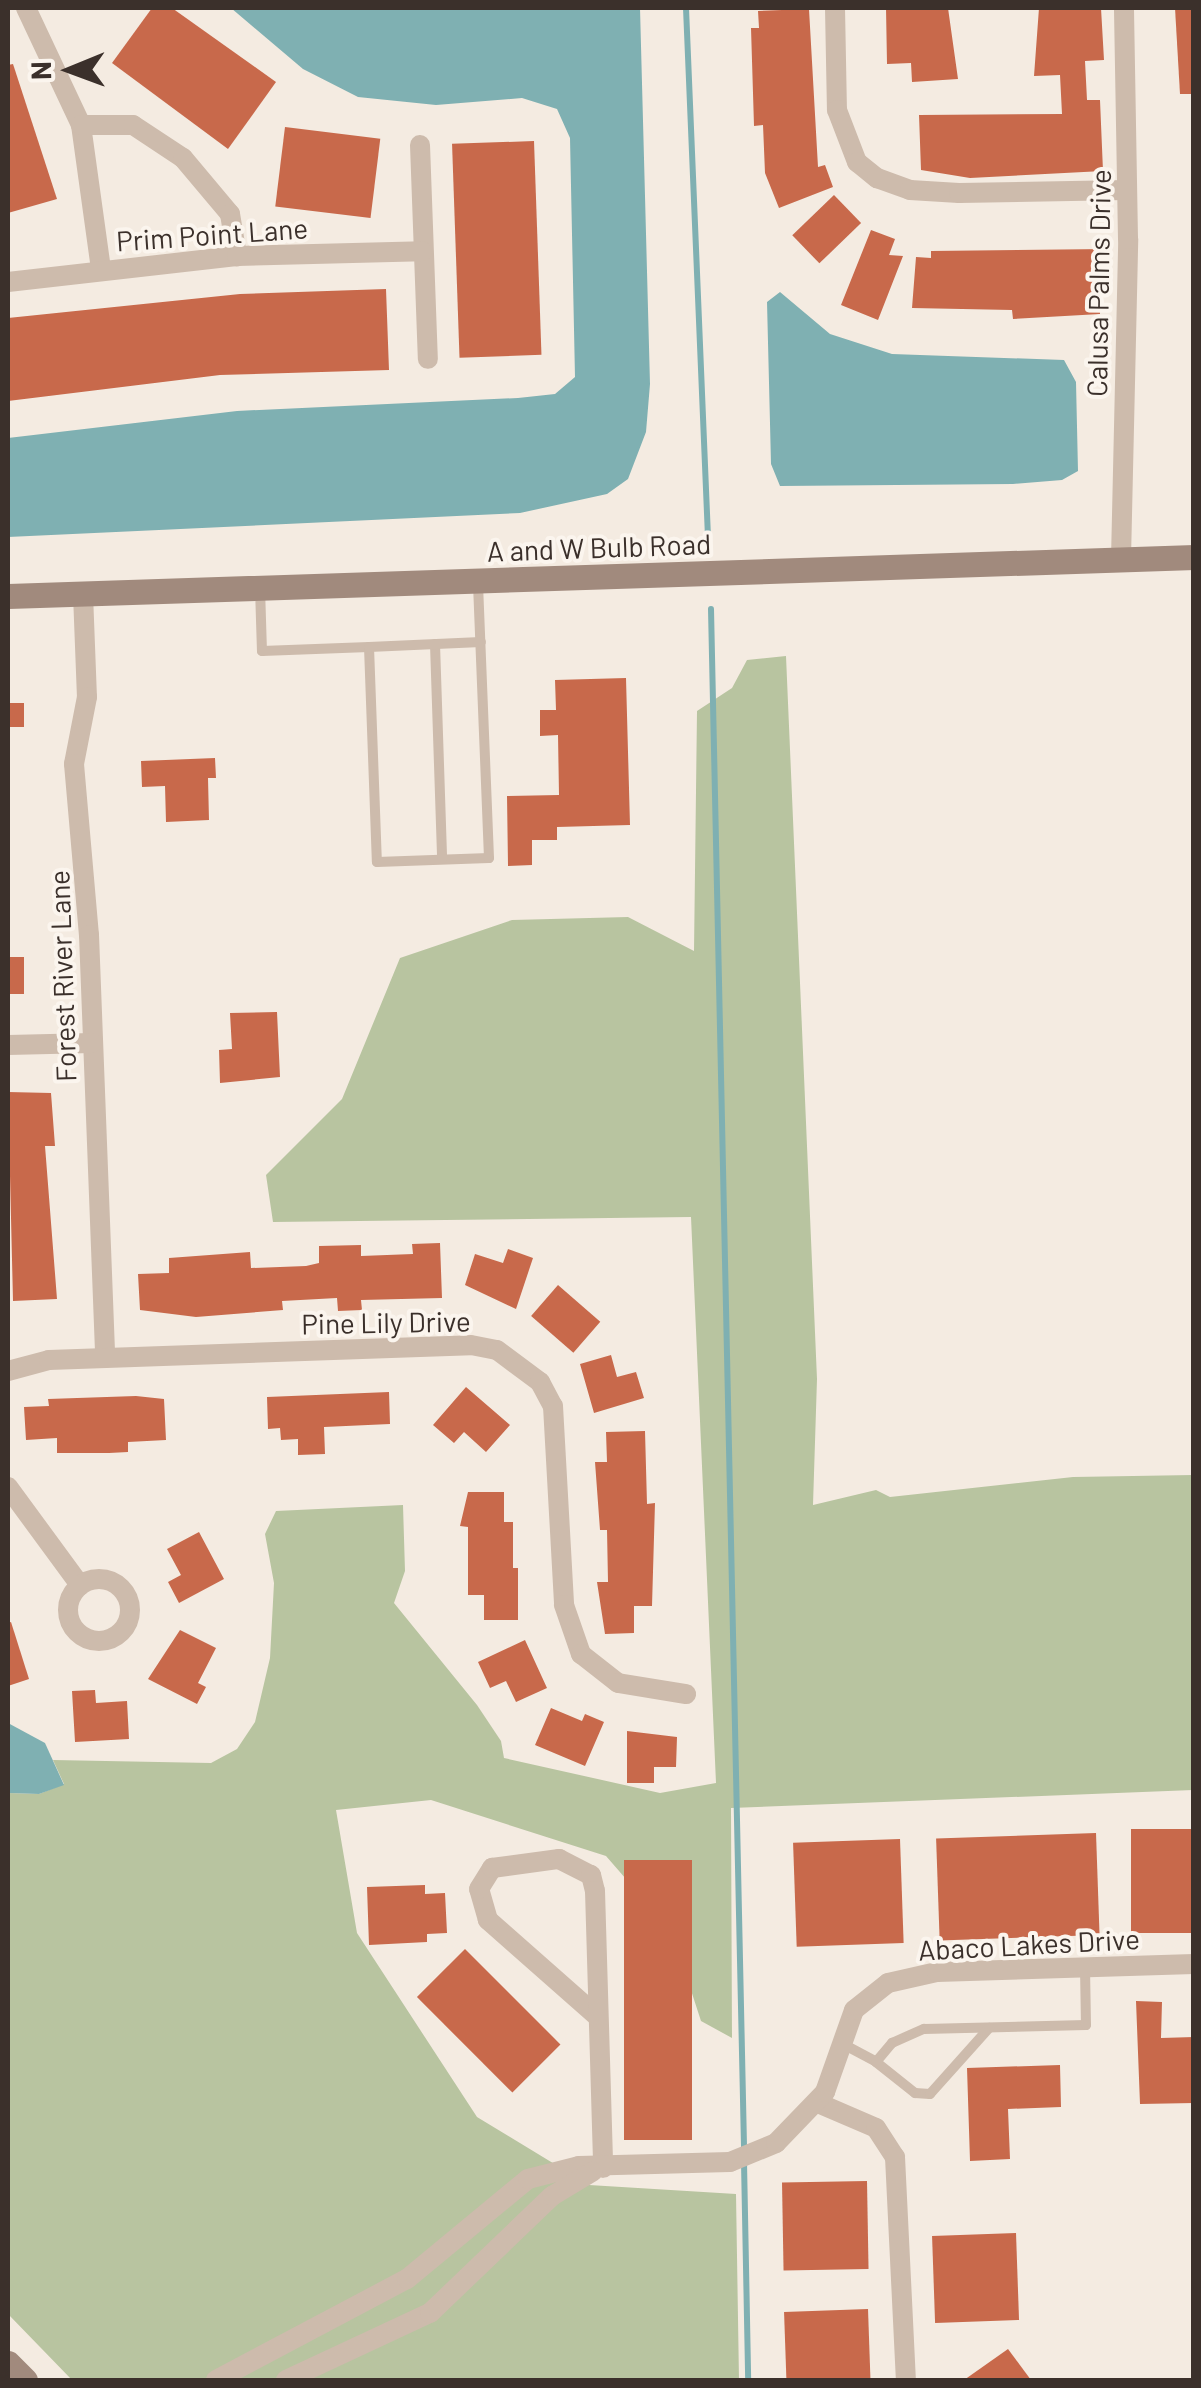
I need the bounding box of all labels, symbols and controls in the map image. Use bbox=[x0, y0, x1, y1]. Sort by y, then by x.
north arrow bbox=[20, 20, 120, 120]
text: N bbox=[23, 61, 57, 80]
street label: Calusa Palms Drive bbox=[1079, 169, 1117, 397]
street label: Prim Point Lane bbox=[115, 211, 309, 257]
street label: A and W Bulb Road bbox=[486, 526, 712, 568]
street label: Forest River Lane bbox=[42, 870, 82, 1082]
street label: Pine Lily Drive bbox=[301, 1304, 471, 1340]
street label: Abaco Lakes Drive bbox=[917, 1921, 1141, 1967]

